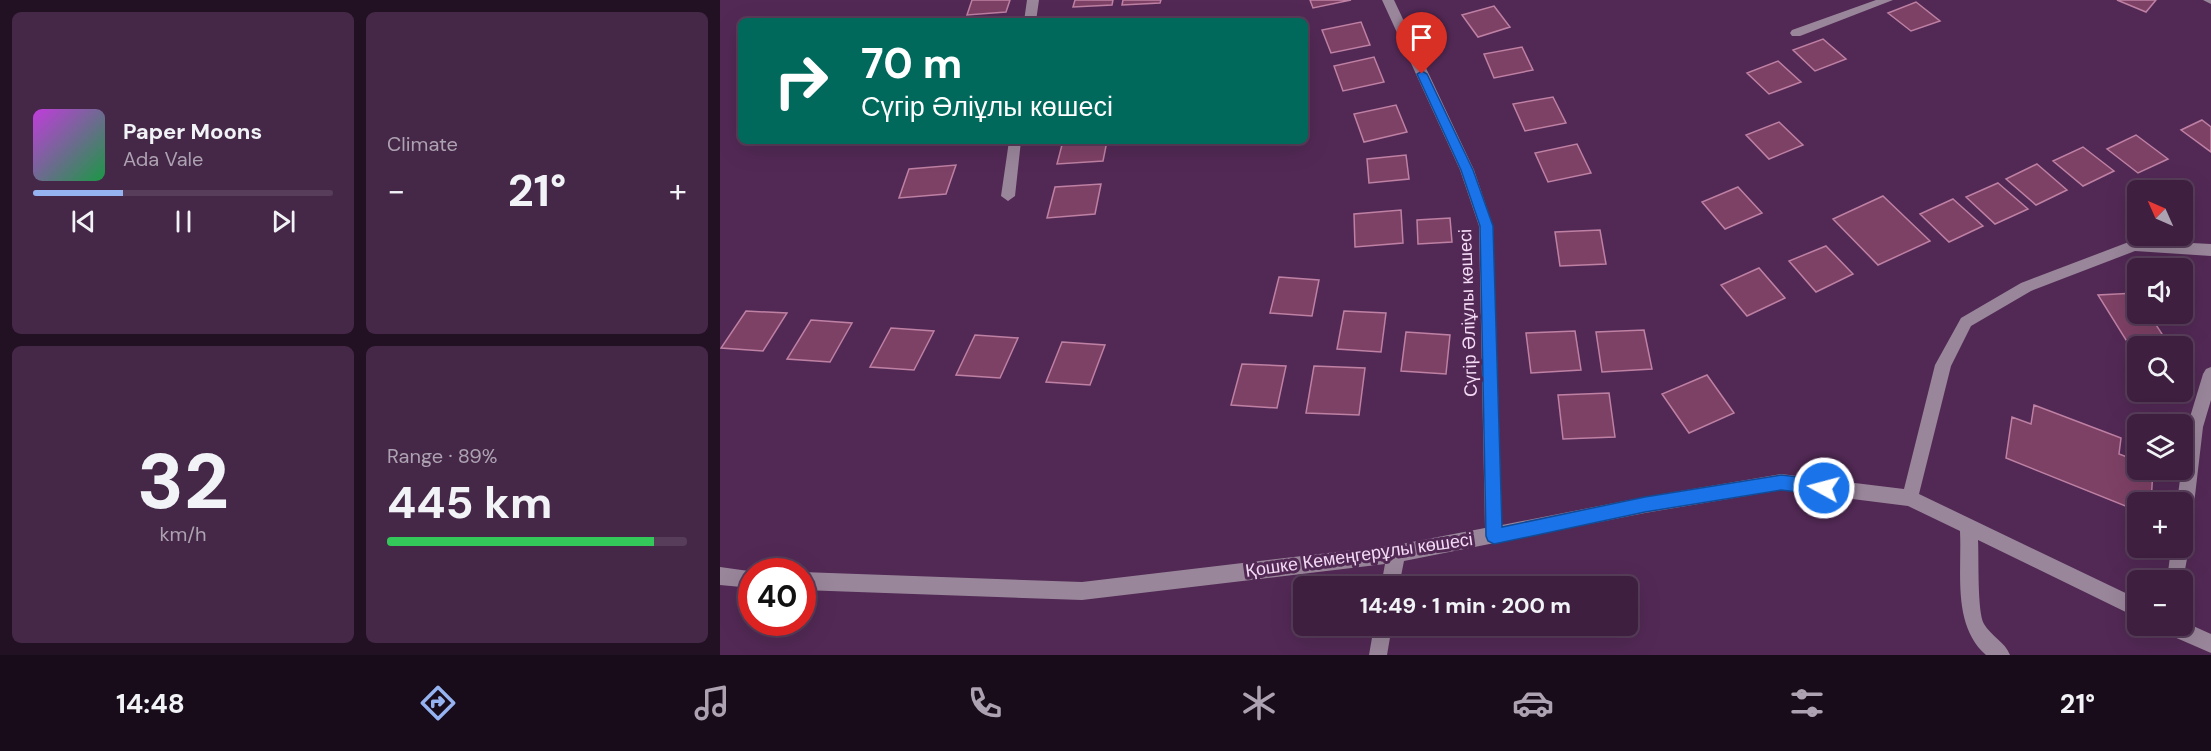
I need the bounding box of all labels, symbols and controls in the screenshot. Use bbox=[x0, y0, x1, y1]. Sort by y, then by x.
pin bbox=[1396, 12, 1447, 74]
icon: arrive bbox=[1405, 21, 1438, 54]
text: 70 m bbox=[861, 36, 962, 91]
icon: right bbox=[762, 42, 840, 120]
text: Сүгір Әліұлы көшесі bbox=[861, 89, 1113, 124]
text: Paper Moons bbox=[123, 117, 262, 146]
text: Climate bbox=[387, 131, 458, 157]
text: Ada Vale bbox=[123, 146, 203, 172]
text: 21° bbox=[508, 161, 566, 220]
text: − bbox=[387, 169, 405, 212]
text: + bbox=[669, 169, 687, 212]
north arrow bbox=[2127, 180, 2193, 246]
map controls bbox=[2127, 180, 2193, 636]
icon: previous bbox=[67, 205, 100, 238]
icon: pause bbox=[167, 205, 200, 238]
icon: next bbox=[267, 205, 300, 238]
street label: Сүгір Әліұлы көшесі bbox=[1453, 229, 1483, 397]
button: sound bbox=[2127, 258, 2193, 324]
button: search bbox=[2127, 336, 2193, 402]
button: layers bbox=[2127, 414, 2193, 480]
text: 32 bbox=[137, 431, 229, 532]
text: Range · 89% bbox=[387, 443, 498, 469]
position arrow bbox=[1792, 456, 1856, 520]
text: 445 km bbox=[387, 473, 552, 532]
button: + bbox=[2127, 492, 2193, 558]
text: km/h bbox=[159, 521, 207, 547]
street label: Қошке Кемеңгерұлы көшесі bbox=[1244, 527, 1474, 583]
speed limit sign: 40 bbox=[738, 558, 816, 636]
button: − bbox=[2127, 570, 2193, 636]
text: 14:49 · 1 min · 200 m bbox=[1360, 591, 1571, 620]
icon: directions bbox=[417, 682, 459, 724]
icon: music bbox=[691, 682, 733, 724]
icon: phone bbox=[964, 682, 1006, 724]
icon: climate bbox=[1238, 682, 1280, 724]
icon: car bbox=[1512, 682, 1554, 724]
icon: filters bbox=[1786, 682, 1828, 724]
text: 14:48 bbox=[116, 686, 185, 721]
text: 21° bbox=[2060, 686, 2095, 721]

